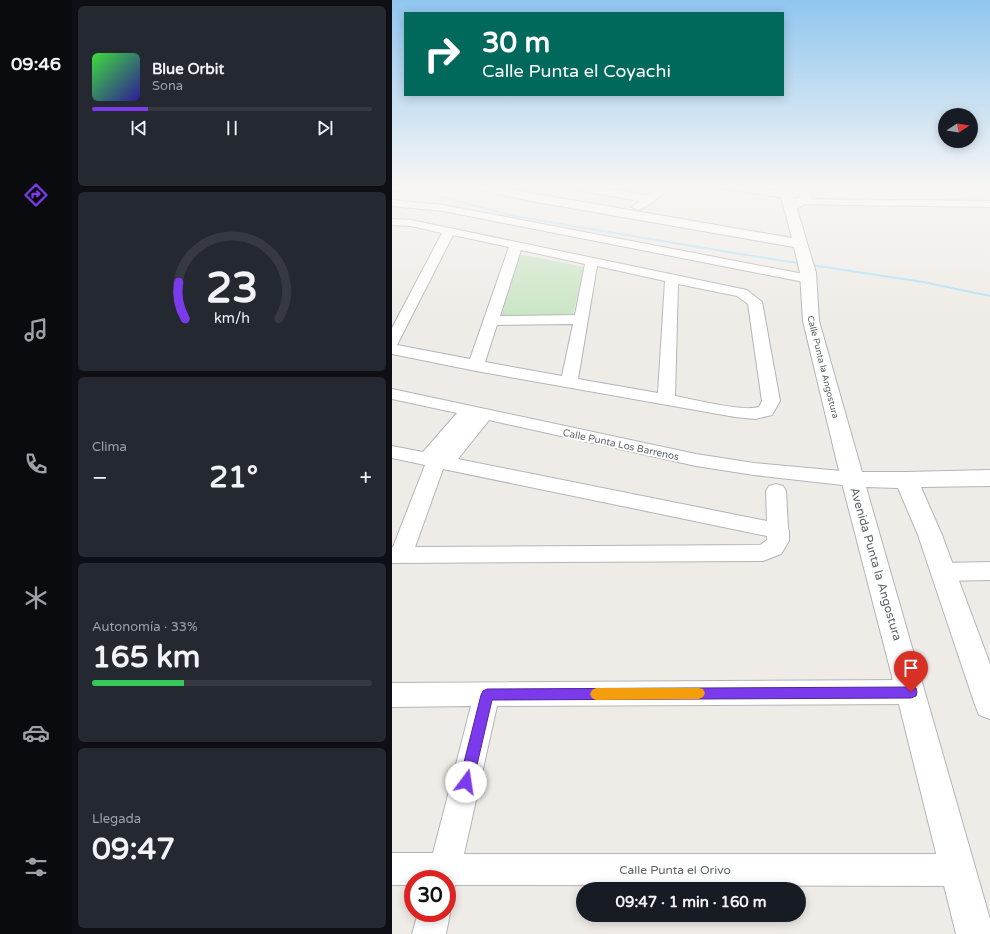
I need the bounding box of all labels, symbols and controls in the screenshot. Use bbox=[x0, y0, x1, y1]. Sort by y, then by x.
text: 30 m bbox=[482, 26, 550, 60]
icon: right bbox=[416, 28, 468, 80]
text: 09:46 bbox=[11, 53, 61, 75]
text: Blue Orbit bbox=[152, 60, 224, 78]
text: Calle Punta el Coyachi bbox=[482, 60, 671, 82]
text: Sona bbox=[152, 78, 183, 94]
north arrow bbox=[938, 108, 978, 148]
map controls bbox=[938, 108, 978, 148]
icon: previous bbox=[128, 117, 150, 139]
icon: pause bbox=[221, 117, 243, 139]
icon: next bbox=[314, 117, 336, 139]
icon: directions bbox=[22, 181, 50, 209]
text: 23 bbox=[206, 264, 258, 314]
text: km/h bbox=[214, 310, 250, 327]
street label: Calle Punta la Angostura bbox=[804, 315, 841, 420]
icon: music bbox=[22, 316, 50, 344]
street label: Calle Punta Los Barrenos bbox=[562, 427, 680, 463]
text: Clima bbox=[92, 439, 127, 455]
icon: phone bbox=[22, 450, 50, 478]
text: 21° bbox=[209, 459, 258, 496]
text: − bbox=[92, 465, 108, 491]
text: + bbox=[360, 465, 372, 491]
street label: Avenida Punta la Angostura bbox=[847, 486, 905, 642]
icon: climate bbox=[22, 584, 50, 612]
text: Autonomía · 33% bbox=[92, 619, 198, 635]
text: 165 km bbox=[92, 639, 200, 676]
pin bbox=[894, 651, 928, 692]
icon: arrive bbox=[900, 657, 922, 679]
icon: car bbox=[22, 719, 50, 747]
position arrow bbox=[445, 761, 487, 803]
text: Llegada bbox=[92, 811, 141, 827]
text: 09:47 bbox=[92, 831, 175, 868]
icon: filters bbox=[22, 853, 50, 881]
street label: Calle Punta el Orivo bbox=[619, 863, 731, 877]
speed limit sign: 30 bbox=[404, 870, 456, 922]
text: 09:47 · 1 min · 160 m bbox=[616, 893, 766, 911]

